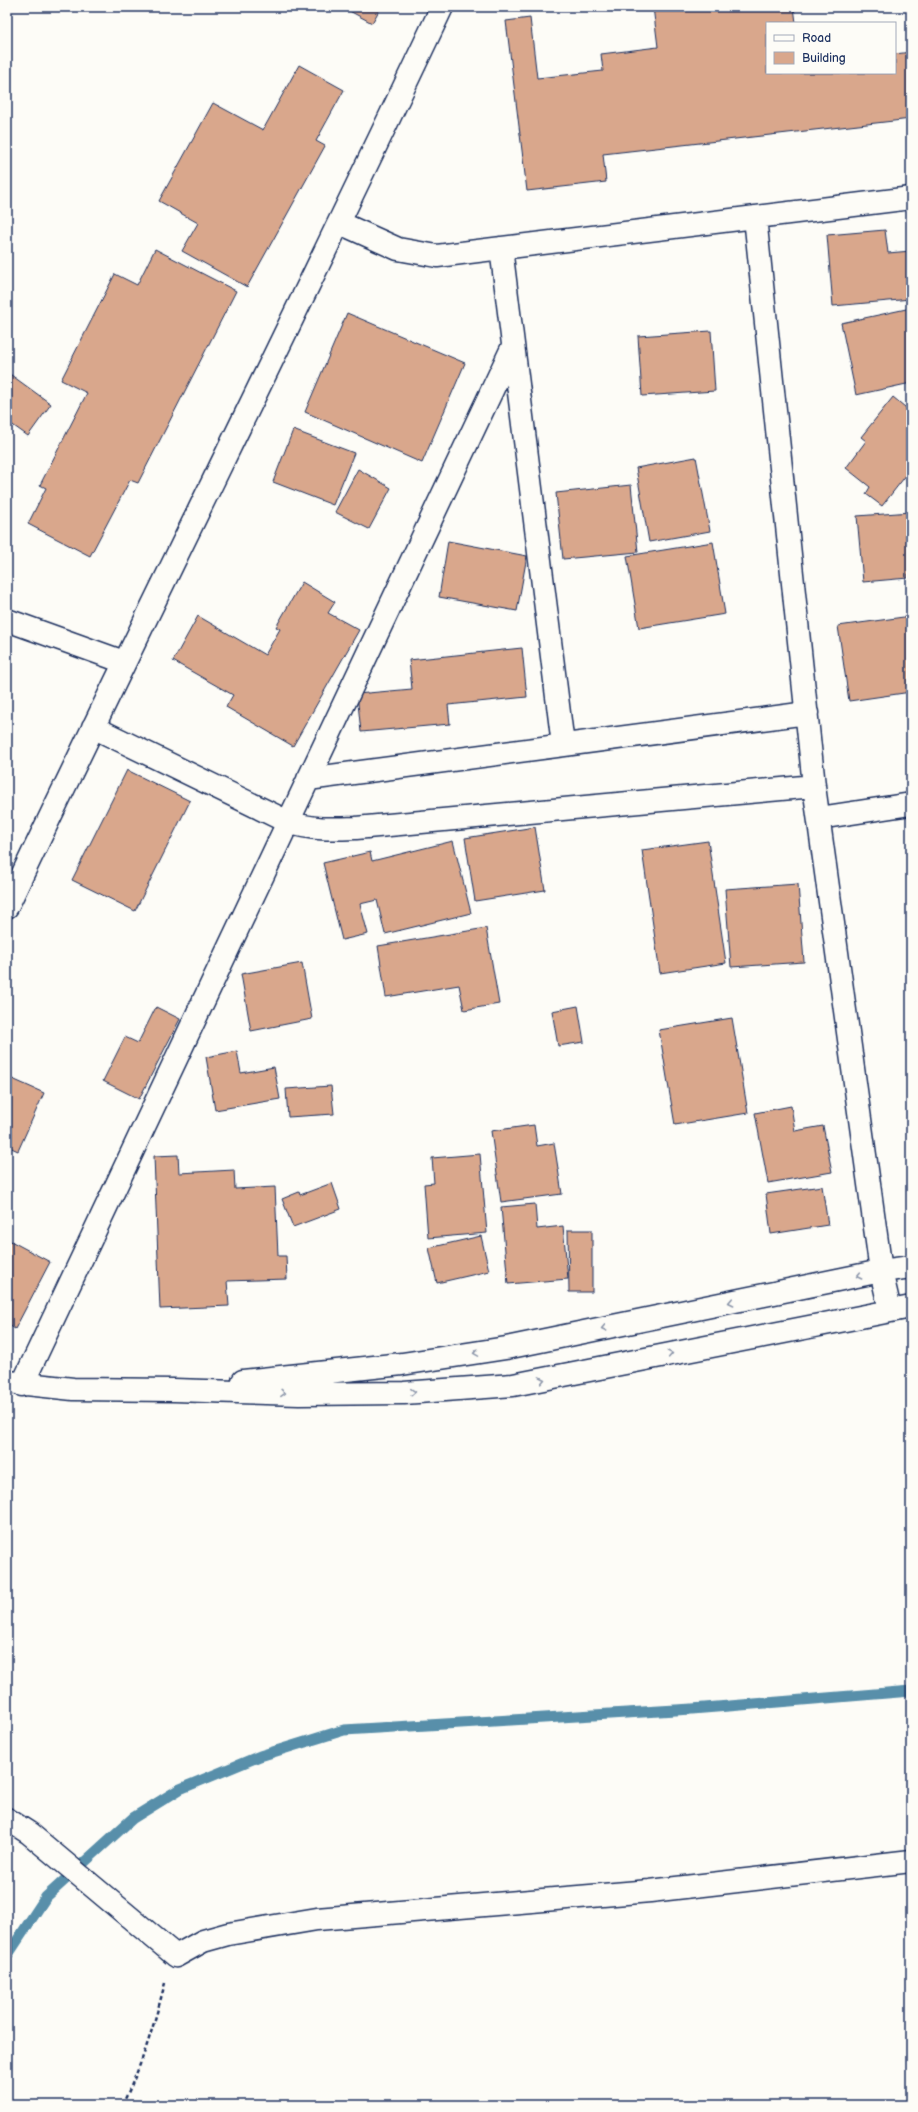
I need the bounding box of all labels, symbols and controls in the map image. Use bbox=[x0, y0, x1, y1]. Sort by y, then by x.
legend bbox=[766, 22, 896, 74]
text: Road bbox=[802, 31, 831, 46]
text: Building bbox=[802, 51, 846, 66]
one-way arrow bbox=[856, 1271, 862, 1279]
one-way arrow bbox=[728, 1297, 735, 1305]
one-way arrow bbox=[601, 1323, 607, 1332]
one-way arrow bbox=[473, 1348, 480, 1357]
one-way arrow bbox=[666, 1350, 673, 1359]
one-way arrow bbox=[539, 1376, 545, 1384]
one-way arrow bbox=[410, 1388, 416, 1397]
one-way arrow bbox=[280, 1389, 286, 1398]

